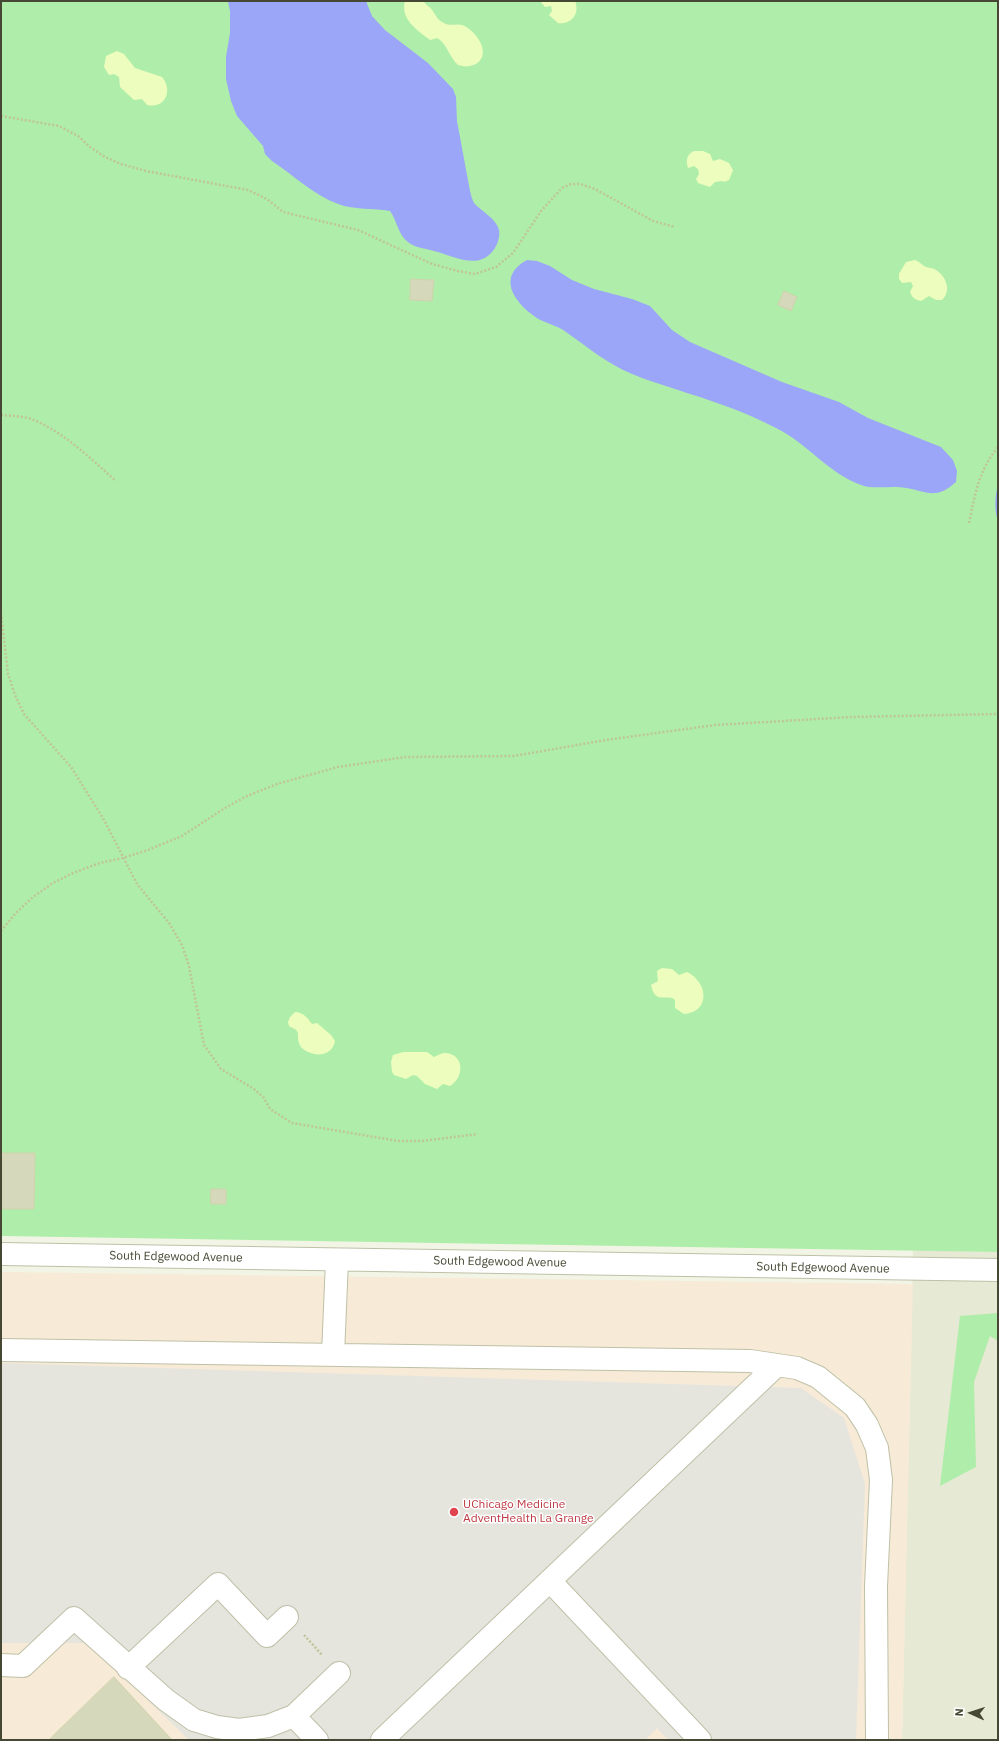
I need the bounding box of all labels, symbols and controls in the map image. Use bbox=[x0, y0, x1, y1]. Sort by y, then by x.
street label: South Edgewood Avenue bbox=[109, 1249, 243, 1265]
street label: South Edgewood Avenue bbox=[433, 1254, 567, 1270]
street label: South Edgewood Avenue bbox=[756, 1260, 890, 1276]
place label: UChicago Medicine AdventHealth La Grange bbox=[463, 1498, 594, 1526]
marker: UChicago Medicine AdventHealth La Grange bbox=[448, 1506, 460, 1518]
north arrow bbox=[951, 1693, 991, 1733]
text: N bbox=[952, 1708, 966, 1717]

